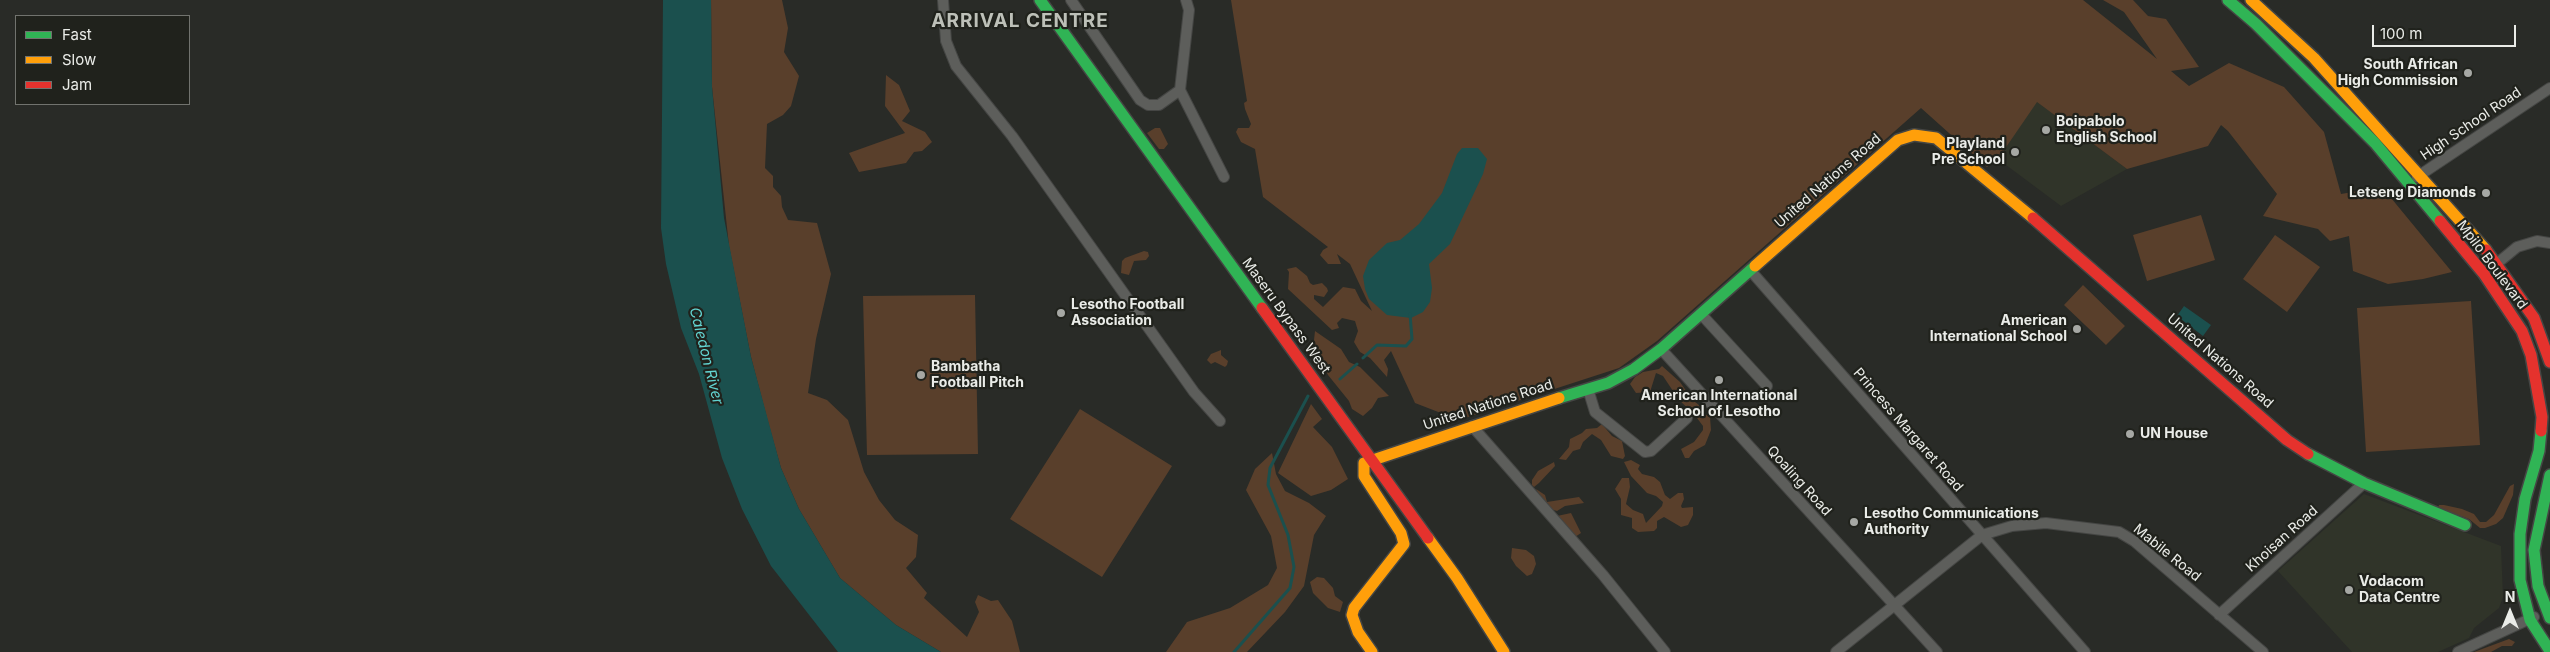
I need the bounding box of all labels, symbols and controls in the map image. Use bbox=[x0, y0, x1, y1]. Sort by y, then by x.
district label: ARRIVAL CENTRE bbox=[930, 10, 1110, 32]
legend bbox=[15, 15, 190, 105]
scale bar bbox=[2375, 15, 2519, 47]
text: 100 m bbox=[2380, 24, 2422, 43]
text: Fast bbox=[62, 25, 92, 44]
text: Slow bbox=[62, 50, 96, 69]
place label: South African High Commission bbox=[2338, 57, 2458, 90]
marker: South African High Commission bbox=[2462, 67, 2474, 79]
text: Jam bbox=[62, 75, 92, 94]
street label: High School Road bbox=[2417, 84, 2525, 164]
place label: Boipabolo English School bbox=[2056, 114, 2157, 146]
marker: Boipabolo English School bbox=[2040, 124, 2052, 136]
street label: United Nations Road bbox=[1771, 130, 1885, 232]
place label: Playland Pre School bbox=[1932, 136, 2005, 168]
marker: Playland Pre School bbox=[2009, 146, 2021, 158]
place label: Letseng Diamonds bbox=[2349, 185, 2476, 201]
marker: Letseng Diamonds bbox=[2480, 187, 2492, 199]
street label: Mpilo Boulevard bbox=[2453, 217, 2531, 313]
street label: Maseru Bypass West bbox=[1238, 255, 1334, 377]
place label: Lesotho Football Association bbox=[1071, 297, 1184, 330]
water label: Caledon River bbox=[685, 306, 727, 406]
marker: Lesotho Football Association bbox=[1055, 307, 1067, 319]
street label: United Nations Road bbox=[2163, 310, 2277, 412]
place label: American International School bbox=[1930, 313, 2067, 346]
marker: American International School bbox=[2071, 323, 2083, 335]
place label: Bambatha Football Pitch bbox=[931, 359, 1024, 392]
street label: Princess Margaret Road bbox=[1850, 365, 1966, 495]
marker: Bambatha Football Pitch bbox=[915, 369, 927, 381]
marker: American International School of Lesotho bbox=[1713, 374, 1725, 386]
street label: United Nations Road bbox=[1421, 376, 1555, 434]
place label: American International School of Lesotho bbox=[1641, 388, 1797, 421]
place label: UN House bbox=[2140, 426, 2208, 442]
marker: UN House bbox=[2124, 428, 2136, 440]
street label: Qoaling Road bbox=[1763, 443, 1835, 519]
street label: Khoisan Road bbox=[2243, 502, 2321, 576]
place label: Lesotho Communications Authority bbox=[1864, 506, 2039, 538]
marker: Lesotho Communications Authority bbox=[1848, 516, 1860, 528]
street label: Mabile Road bbox=[2130, 521, 2204, 585]
place label: Vodacom Data Centre bbox=[2359, 574, 2440, 606]
marker: Vodacom Data Centre bbox=[2343, 584, 2355, 596]
north arrow bbox=[2485, 587, 2535, 637]
text: N bbox=[2505, 588, 2515, 605]

